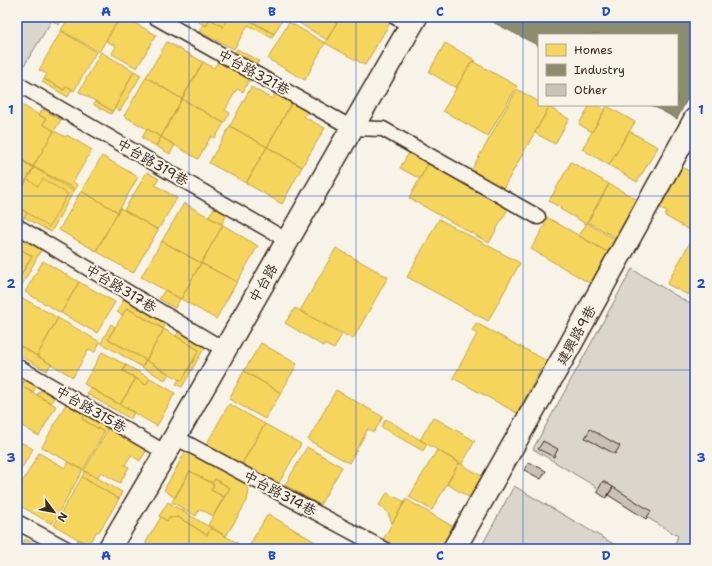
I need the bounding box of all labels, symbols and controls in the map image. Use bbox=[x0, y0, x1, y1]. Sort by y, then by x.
text: A bbox=[101, 3, 111, 20]
text: B bbox=[268, 3, 276, 20]
text: C bbox=[436, 3, 444, 20]
text: D bbox=[601, 3, 611, 20]
legend bbox=[538, 34, 678, 106]
text: Homes bbox=[574, 42, 613, 58]
street label: 中台路321巷 bbox=[215, 45, 294, 100]
text: Industry bbox=[574, 62, 625, 78]
text: Other bbox=[574, 82, 608, 98]
text: 1 bbox=[8, 101, 14, 118]
text: 1 bbox=[698, 101, 704, 118]
street label: 中台路319巷 bbox=[114, 134, 193, 190]
street label: 中台路317巷 bbox=[82, 260, 161, 317]
street label: 中台路 bbox=[245, 260, 281, 306]
text: 2 bbox=[6, 275, 16, 292]
text: 2 bbox=[696, 275, 706, 292]
street label: 建興路9巷 bbox=[552, 301, 600, 368]
street label: 中台路315巷 bbox=[52, 381, 131, 437]
text: 3 bbox=[6, 449, 16, 466]
text: 3 bbox=[696, 449, 706, 466]
street label: 中台路314巷 bbox=[240, 466, 320, 520]
north arrow bbox=[34, 492, 74, 532]
text: N bbox=[53, 509, 71, 525]
text: A bbox=[101, 547, 111, 564]
text: B bbox=[268, 547, 276, 564]
text: C bbox=[436, 547, 444, 564]
text: D bbox=[601, 547, 611, 564]

